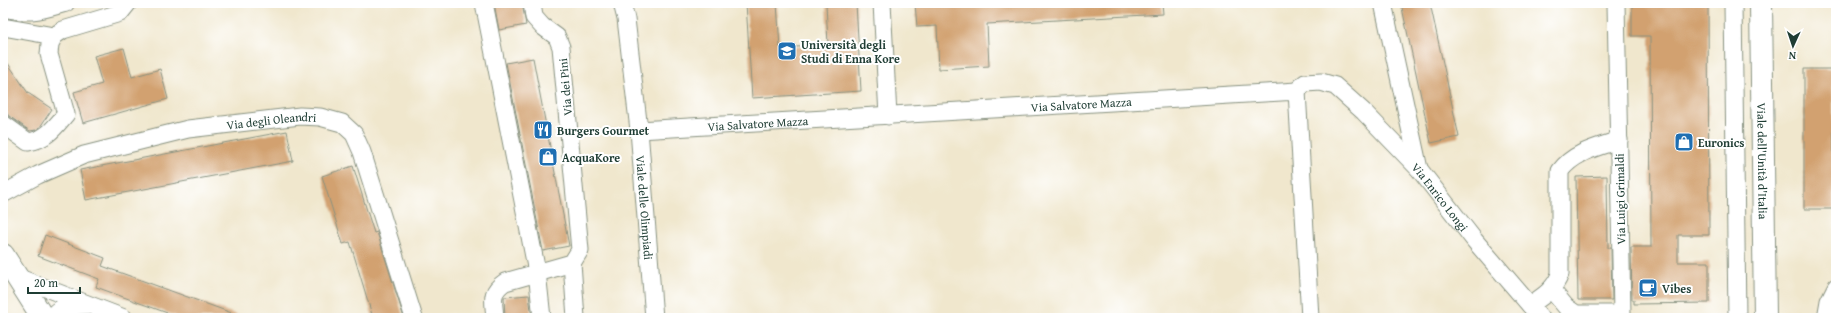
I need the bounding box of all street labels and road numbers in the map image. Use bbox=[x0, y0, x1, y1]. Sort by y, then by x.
street label: Via dei Pini bbox=[554, 57, 576, 116]
street label: Via Salvatore Mazza bbox=[1030, 92, 1132, 115]
street label: Viale dell'Unità d'Italia bbox=[1754, 103, 1772, 220]
street label: Via degli Oleandri bbox=[225, 107, 317, 133]
street label: Via Salvatore Mazza bbox=[707, 111, 809, 134]
street label: Via Luigi Grimaldi bbox=[1611, 153, 1629, 245]
street label: Viale delle Olimpiadi bbox=[633, 155, 658, 261]
street label: Via Enrico Longi bbox=[1408, 158, 1473, 235]

